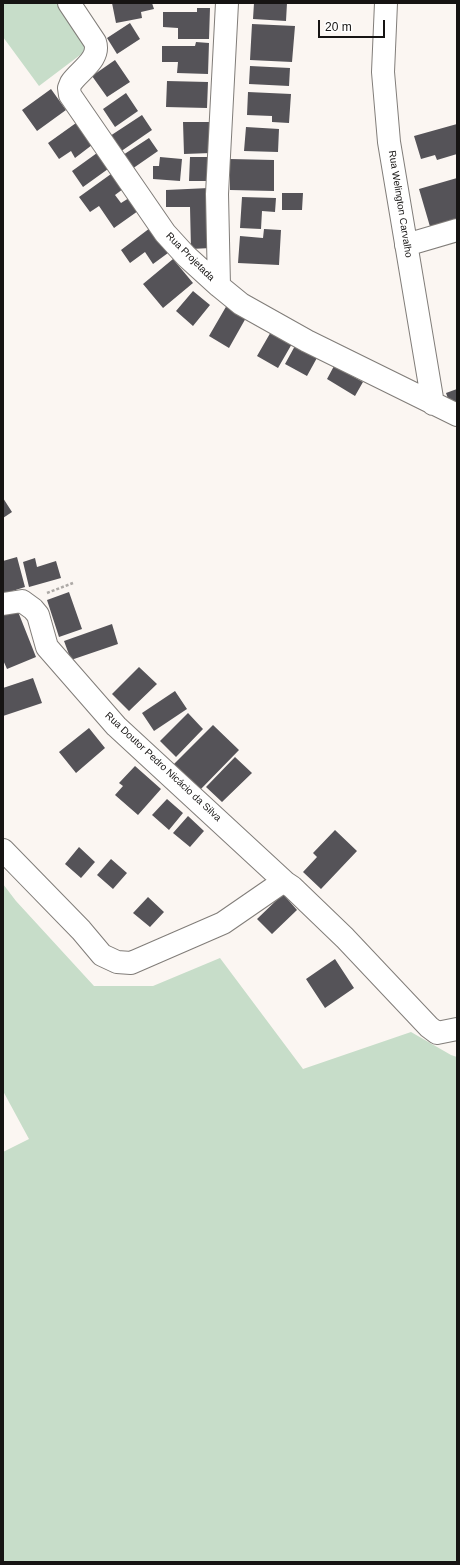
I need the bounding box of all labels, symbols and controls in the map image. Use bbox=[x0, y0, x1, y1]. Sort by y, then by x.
scale bar bbox=[320, 12, 387, 38]
text: 20 m bbox=[325, 20, 352, 34]
street label: Rua Welington Carvalho bbox=[386, 150, 414, 258]
street label: Rua Projetada bbox=[163, 230, 217, 284]
street label: Rua Doutor Pedro Nicácio da Silva bbox=[102, 710, 224, 824]

